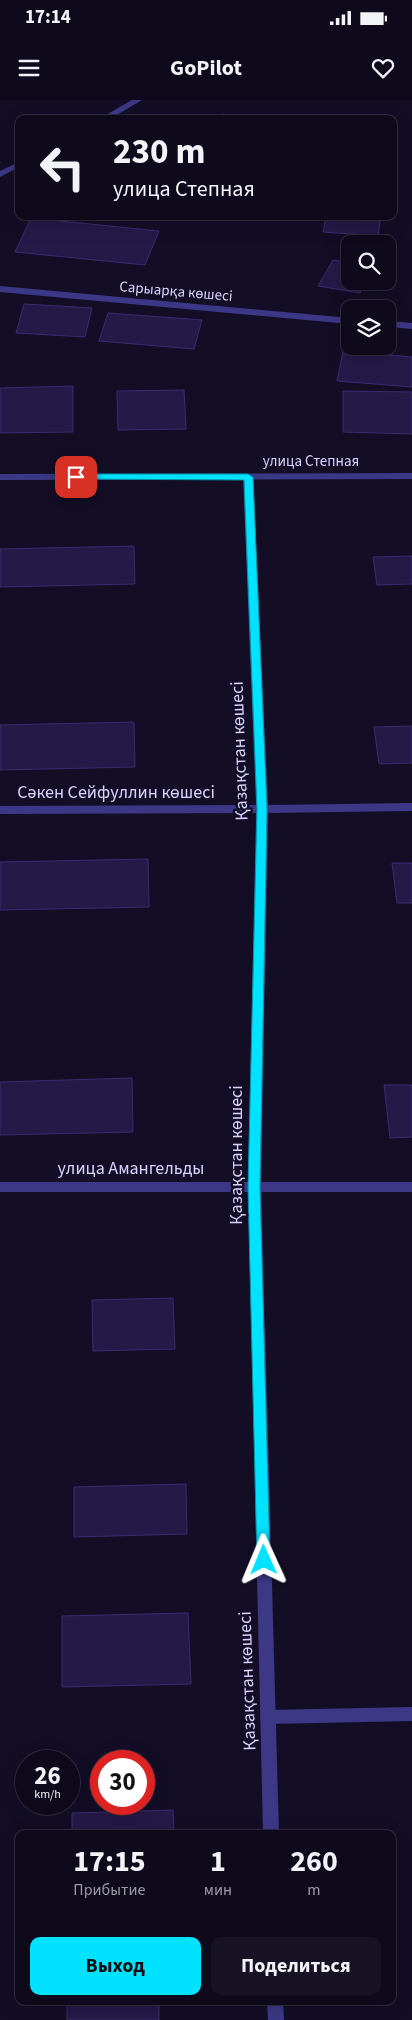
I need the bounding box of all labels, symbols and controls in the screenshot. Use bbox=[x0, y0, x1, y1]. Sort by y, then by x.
text: 17:14 bbox=[25, 4, 71, 31]
text: GoPilot bbox=[170, 52, 242, 84]
icon: menu bbox=[15, 54, 43, 82]
icon: heart bbox=[369, 54, 397, 82]
text: 230 m bbox=[113, 127, 205, 177]
icon: left bbox=[30, 135, 95, 200]
text: улица Степная bbox=[113, 173, 255, 205]
map controls bbox=[341, 235, 396, 355]
button: search bbox=[341, 235, 396, 290]
street label: Сарыарқа көшесі bbox=[118, 276, 233, 307]
button: layers bbox=[341, 300, 396, 355]
street label: улица Степная bbox=[263, 451, 359, 472]
pin bbox=[55, 456, 97, 498]
icon: arrive bbox=[62, 463, 90, 491]
street label: Қазақстан көшесі bbox=[225, 681, 254, 821]
street label: Сәкен Сейфуллин көшесі bbox=[17, 780, 215, 805]
street label: Қазақстан көшесі bbox=[224, 1085, 249, 1225]
street label: улица Амангельды bbox=[58, 1156, 204, 1181]
position arrow bbox=[237, 1533, 289, 1585]
street label: Қазақстан көшесі bbox=[233, 1611, 262, 1751]
speed limit sign: 30 bbox=[90, 1750, 155, 1815]
text: 26 bbox=[34, 1758, 61, 1794]
text: km/h bbox=[34, 1786, 61, 1803]
text: 17:15 bbox=[73, 1840, 146, 1883]
text: 1 bbox=[210, 1840, 226, 1883]
text: 260 bbox=[290, 1840, 338, 1883]
text: Прибытие bbox=[73, 1879, 145, 1901]
text: мин bbox=[204, 1879, 232, 1901]
text: m bbox=[307, 1879, 321, 1901]
button: Выход bbox=[30, 1937, 201, 1995]
button: Поделиться bbox=[211, 1937, 381, 1995]

